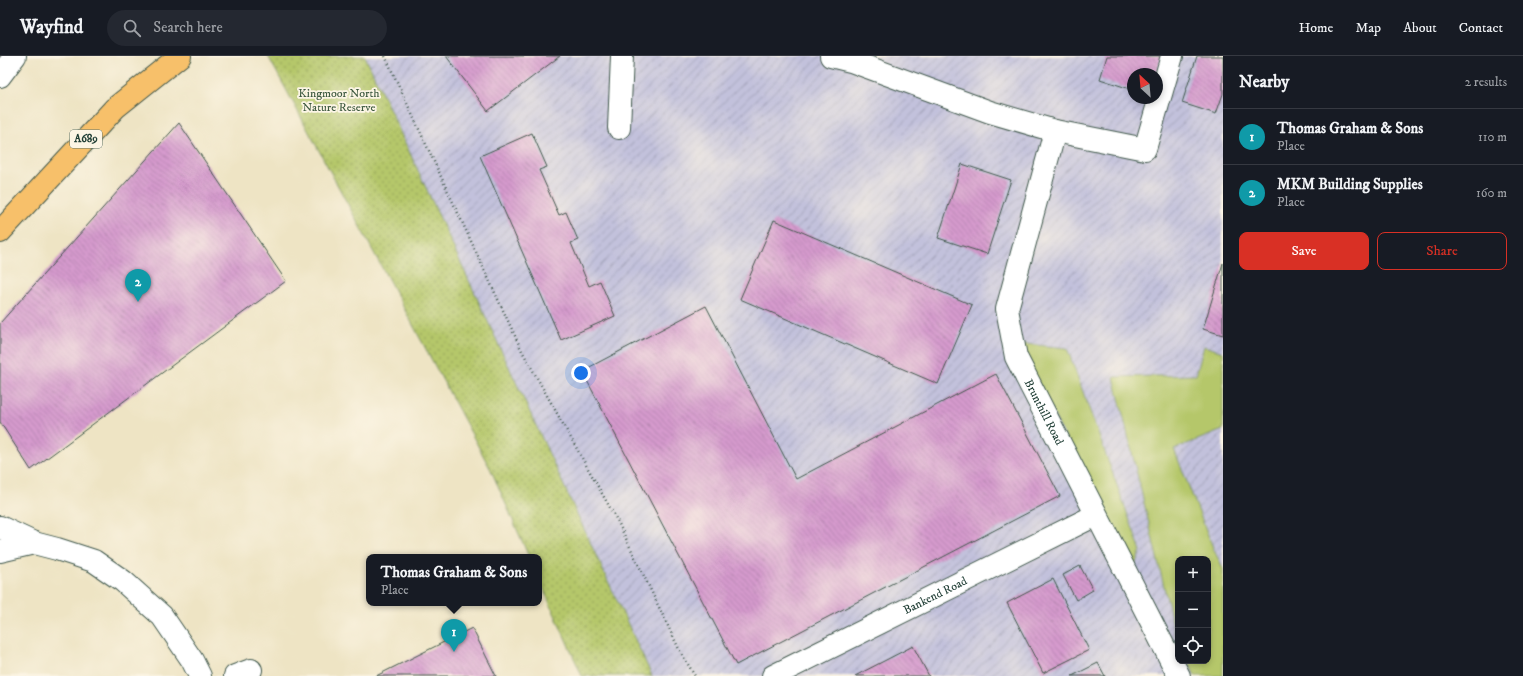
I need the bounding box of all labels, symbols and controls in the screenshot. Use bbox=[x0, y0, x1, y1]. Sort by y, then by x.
search box bbox=[107, 10, 387, 46]
text: Wayfind bbox=[20, 16, 83, 39]
icon: search bbox=[121, 17, 143, 39]
text: Search here bbox=[153, 18, 223, 37]
text: Home bbox=[1299, 19, 1333, 37]
text: Map bbox=[1355, 19, 1381, 37]
text: About bbox=[1403, 19, 1437, 37]
text: Contact bbox=[1459, 19, 1503, 37]
north arrow bbox=[1127, 68, 1163, 104]
text: Nearby bbox=[1239, 71, 1289, 93]
text: 2 results bbox=[1465, 74, 1507, 90]
park label: Kingmoor North Nature Reserve bbox=[298, 86, 380, 115]
text: Thomas Graham & Sons bbox=[1277, 119, 1423, 138]
text: 1 bbox=[1250, 129, 1254, 145]
text: 110 m bbox=[1478, 129, 1507, 145]
road number: A689 bbox=[70, 130, 102, 148]
text: Place bbox=[1277, 138, 1305, 154]
text: MKM Building Supplies bbox=[1277, 175, 1423, 194]
text: 2 bbox=[1249, 185, 1255, 201]
text: 160 m bbox=[1476, 185, 1507, 201]
text: Place bbox=[1277, 194, 1305, 210]
button: Save bbox=[1239, 232, 1369, 270]
button: Share bbox=[1377, 232, 1507, 270]
pin: 2 bbox=[125, 269, 151, 302]
your location bbox=[571, 363, 591, 383]
street label: Brunthill Road bbox=[1021, 377, 1067, 447]
popup bbox=[366, 554, 542, 606]
map controls bbox=[1175, 556, 1211, 664]
button: + bbox=[1175, 556, 1211, 592]
text: Thomas Graham & Sons bbox=[381, 563, 527, 582]
street label: Bankend Road bbox=[901, 573, 969, 617]
text: Place bbox=[381, 582, 409, 598]
button: − bbox=[1175, 592, 1211, 628]
pin: 1 bbox=[441, 619, 467, 652]
button: locate bbox=[1175, 628, 1211, 664]

